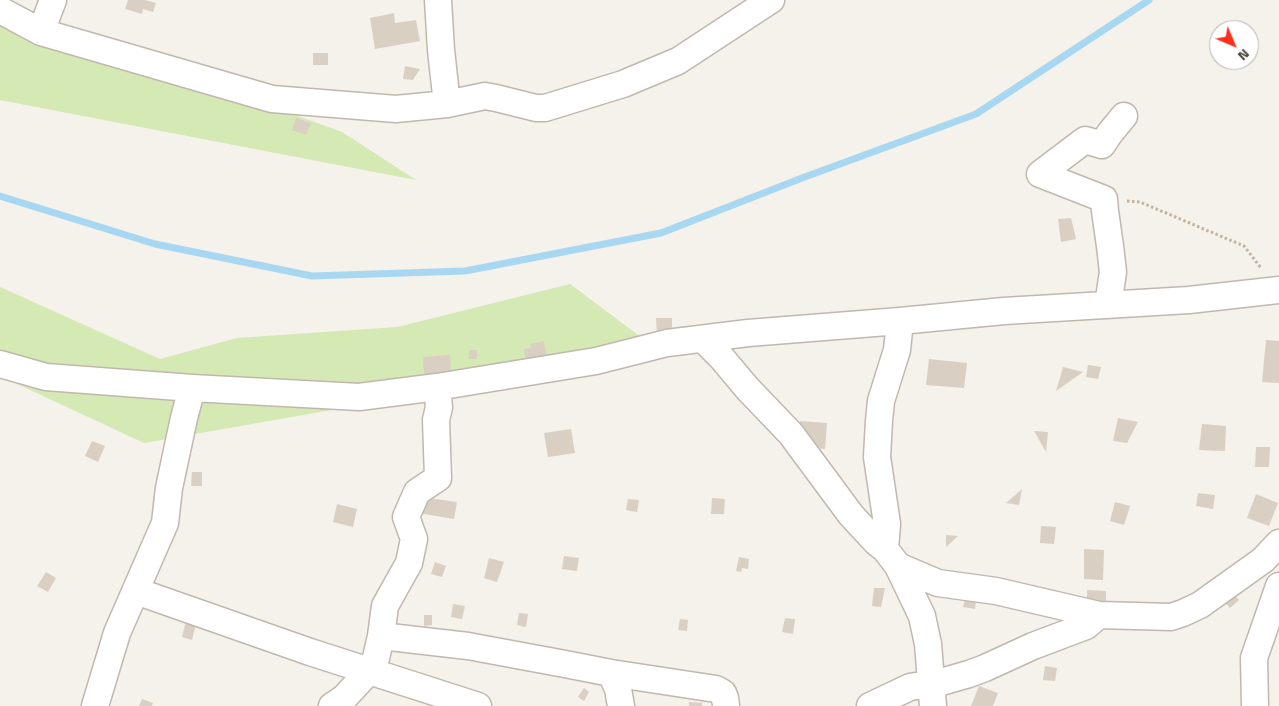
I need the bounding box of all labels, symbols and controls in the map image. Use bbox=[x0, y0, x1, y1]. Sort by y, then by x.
north arrow bbox=[1209, 20, 1259, 70]
text: N bbox=[1233, 44, 1255, 66]

